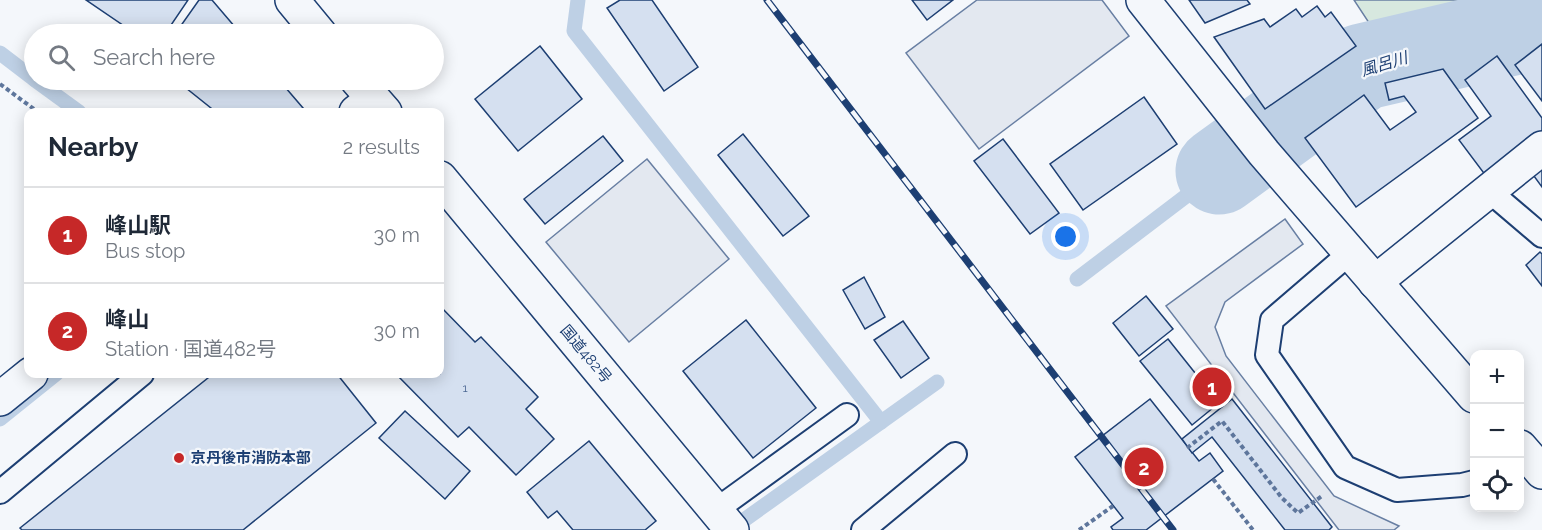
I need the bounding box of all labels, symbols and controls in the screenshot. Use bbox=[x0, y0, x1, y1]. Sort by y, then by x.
search box bbox=[24, 24, 444, 90]
icon: search bbox=[45, 41, 78, 74]
text: Search here bbox=[93, 44, 215, 70]
water label: 風呂川 bbox=[1358, 47, 1412, 80]
text: Nearby bbox=[48, 132, 138, 162]
text: 2 results bbox=[343, 135, 420, 159]
text: 峰山駅 bbox=[105, 212, 171, 238]
your location bbox=[1051, 222, 1080, 251]
text: 1 bbox=[63, 223, 72, 247]
text: 30 m bbox=[374, 223, 420, 247]
text: Bus stop bbox=[105, 239, 185, 263]
text: 峰山 bbox=[105, 306, 149, 332]
text: 2 bbox=[62, 319, 73, 343]
text: 30 m bbox=[374, 319, 420, 343]
street label: 国道482号 bbox=[557, 321, 615, 387]
text: Station · 国道482号 bbox=[105, 337, 276, 361]
map controls bbox=[1470, 350, 1524, 512]
button: + bbox=[1470, 350, 1524, 404]
pin: 1 bbox=[1192, 364, 1232, 410]
house number: 1 bbox=[462, 381, 468, 395]
button: − bbox=[1470, 404, 1524, 458]
pin: 2 bbox=[1124, 444, 1164, 490]
place label: 京丹後市消防本部 bbox=[191, 449, 311, 467]
marker: 京丹後市消防本部 bbox=[172, 451, 186, 465]
button: locate bbox=[1470, 458, 1524, 512]

